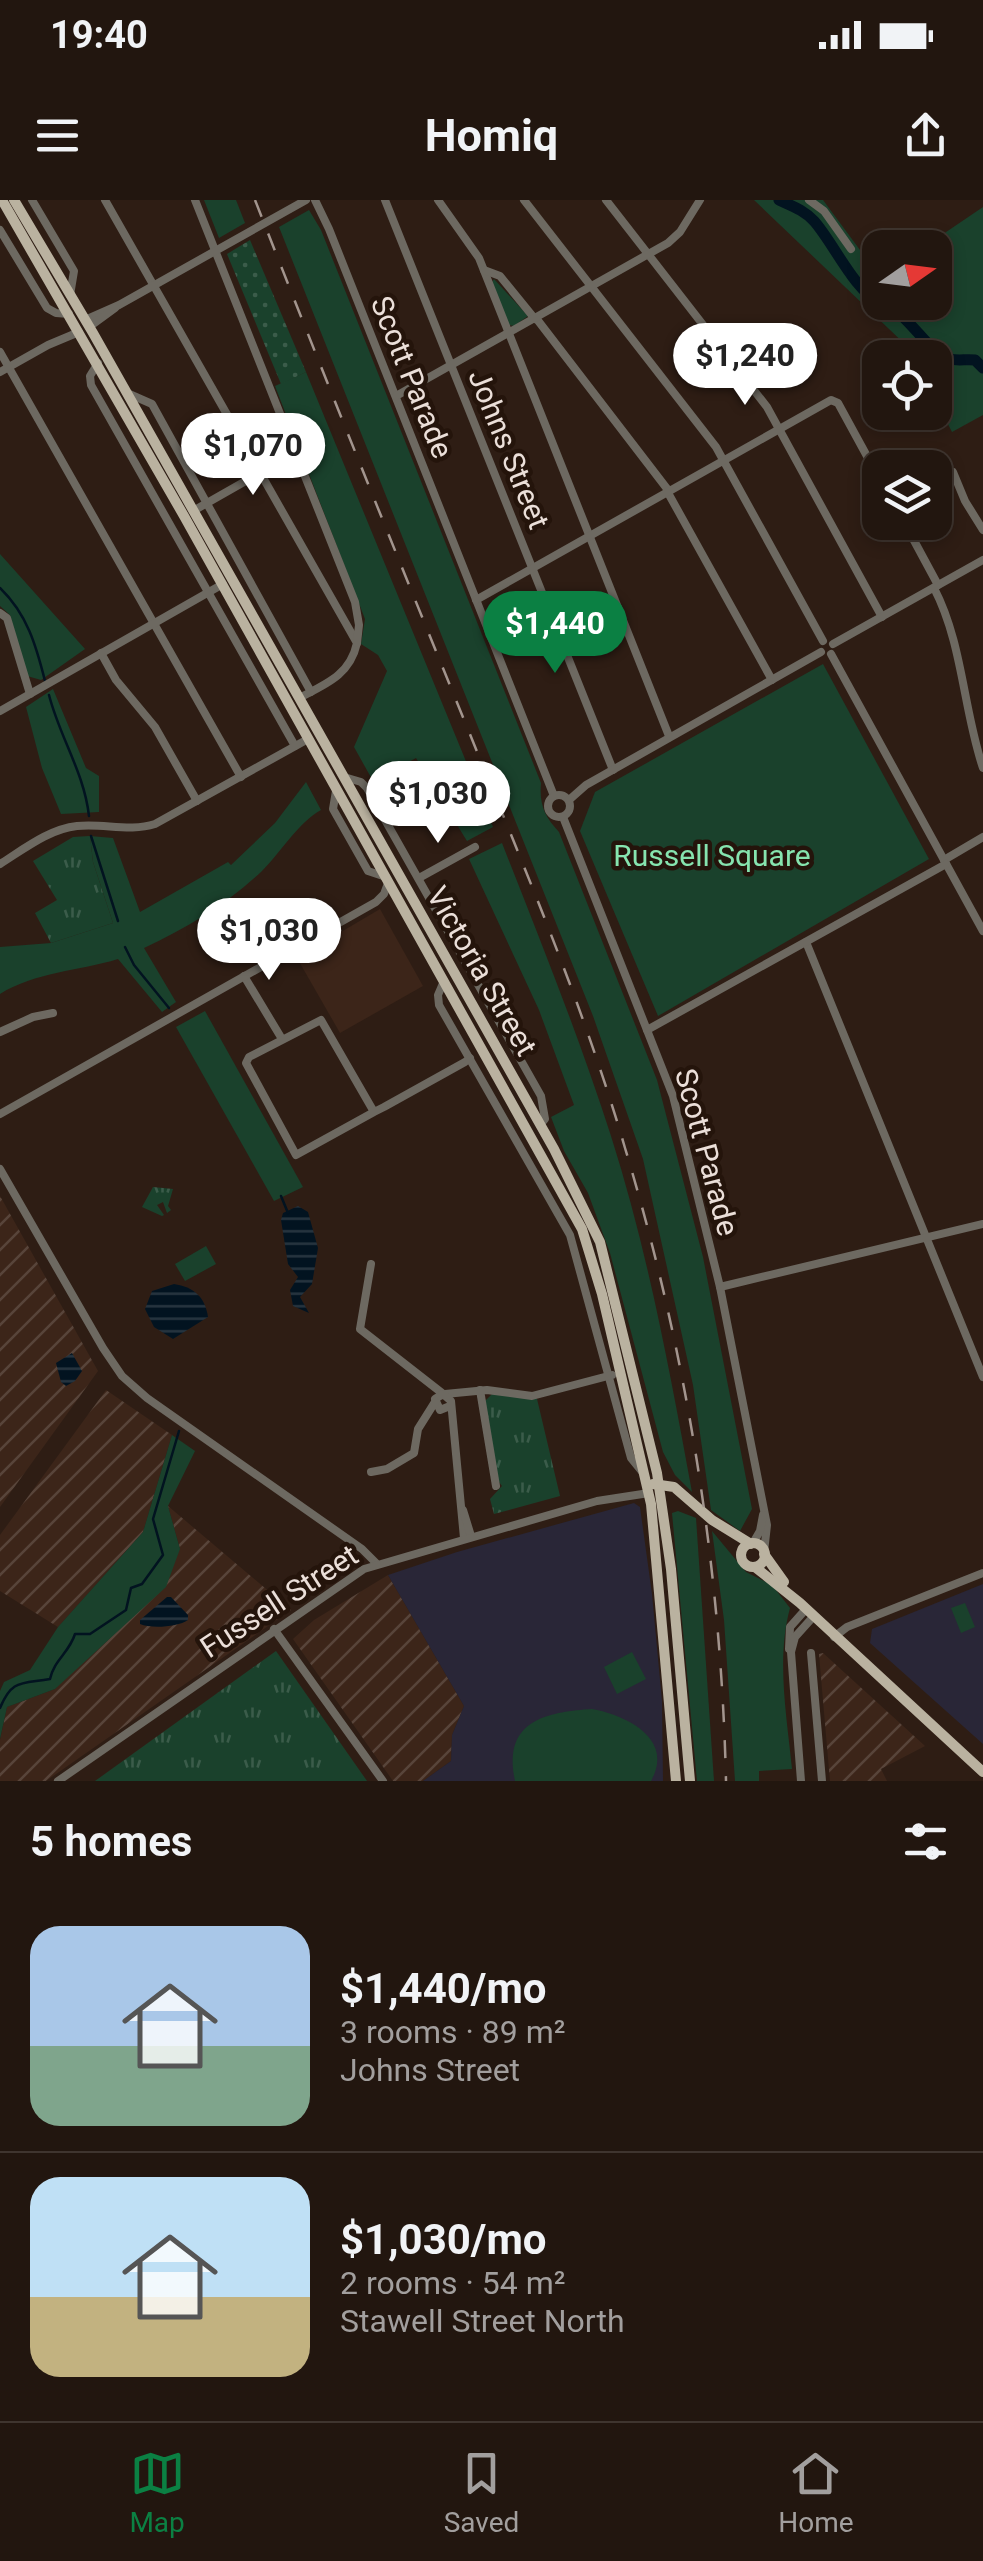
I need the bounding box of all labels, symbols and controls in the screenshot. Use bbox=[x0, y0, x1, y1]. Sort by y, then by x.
text: 19:40 bbox=[50, 13, 148, 57]
icon: menu bbox=[30, 108, 85, 163]
icon: share bbox=[898, 108, 953, 163]
text: Homiq bbox=[425, 109, 558, 162]
north arrow bbox=[862, 230, 952, 320]
map controls bbox=[862, 230, 952, 540]
street label: Scott Parade bbox=[364, 291, 460, 463]
pin: $1,240 bbox=[664, 323, 826, 408]
text: $1,240 bbox=[695, 336, 795, 374]
button: locate bbox=[862, 340, 952, 430]
street label: Johns Street bbox=[461, 364, 557, 534]
pin: $1,070 bbox=[172, 413, 334, 498]
text: $1,070 bbox=[203, 426, 303, 464]
button: layers bbox=[862, 450, 952, 540]
pin: $1,440 bbox=[474, 591, 636, 676]
text: $1,440 bbox=[505, 604, 605, 642]
pin: $1,030 bbox=[357, 761, 519, 846]
text: $1,030 bbox=[388, 774, 488, 812]
park label: Russell Square bbox=[613, 838, 811, 873]
street label: Victoria Street bbox=[420, 880, 544, 1062]
pin: $1,030 bbox=[188, 898, 350, 983]
text: $1,030 bbox=[219, 911, 319, 949]
street label: Scott Parade bbox=[668, 1065, 746, 1239]
street label: Fussell Street bbox=[194, 1537, 364, 1665]
icon: filters bbox=[898, 1814, 953, 1869]
text: 5 homes bbox=[30, 1817, 192, 1866]
text: $1,440/mo bbox=[340, 1964, 547, 2013]
icon: home bbox=[110, 1966, 230, 2086]
text: 3 rooms · 89 m² bbox=[340, 2013, 565, 2051]
text: Johns Street bbox=[340, 2051, 520, 2089]
text: $1,030/mo bbox=[340, 2215, 547, 2264]
icon: home bbox=[110, 2217, 230, 2337]
text: 2 rooms · 54 m² bbox=[340, 2264, 565, 2302]
text: Stawell Street North bbox=[340, 2302, 625, 2340]
tab: Map bbox=[129, 2446, 185, 2539]
tab: Saved bbox=[444, 2446, 519, 2539]
tab: Home bbox=[778, 2446, 854, 2539]

